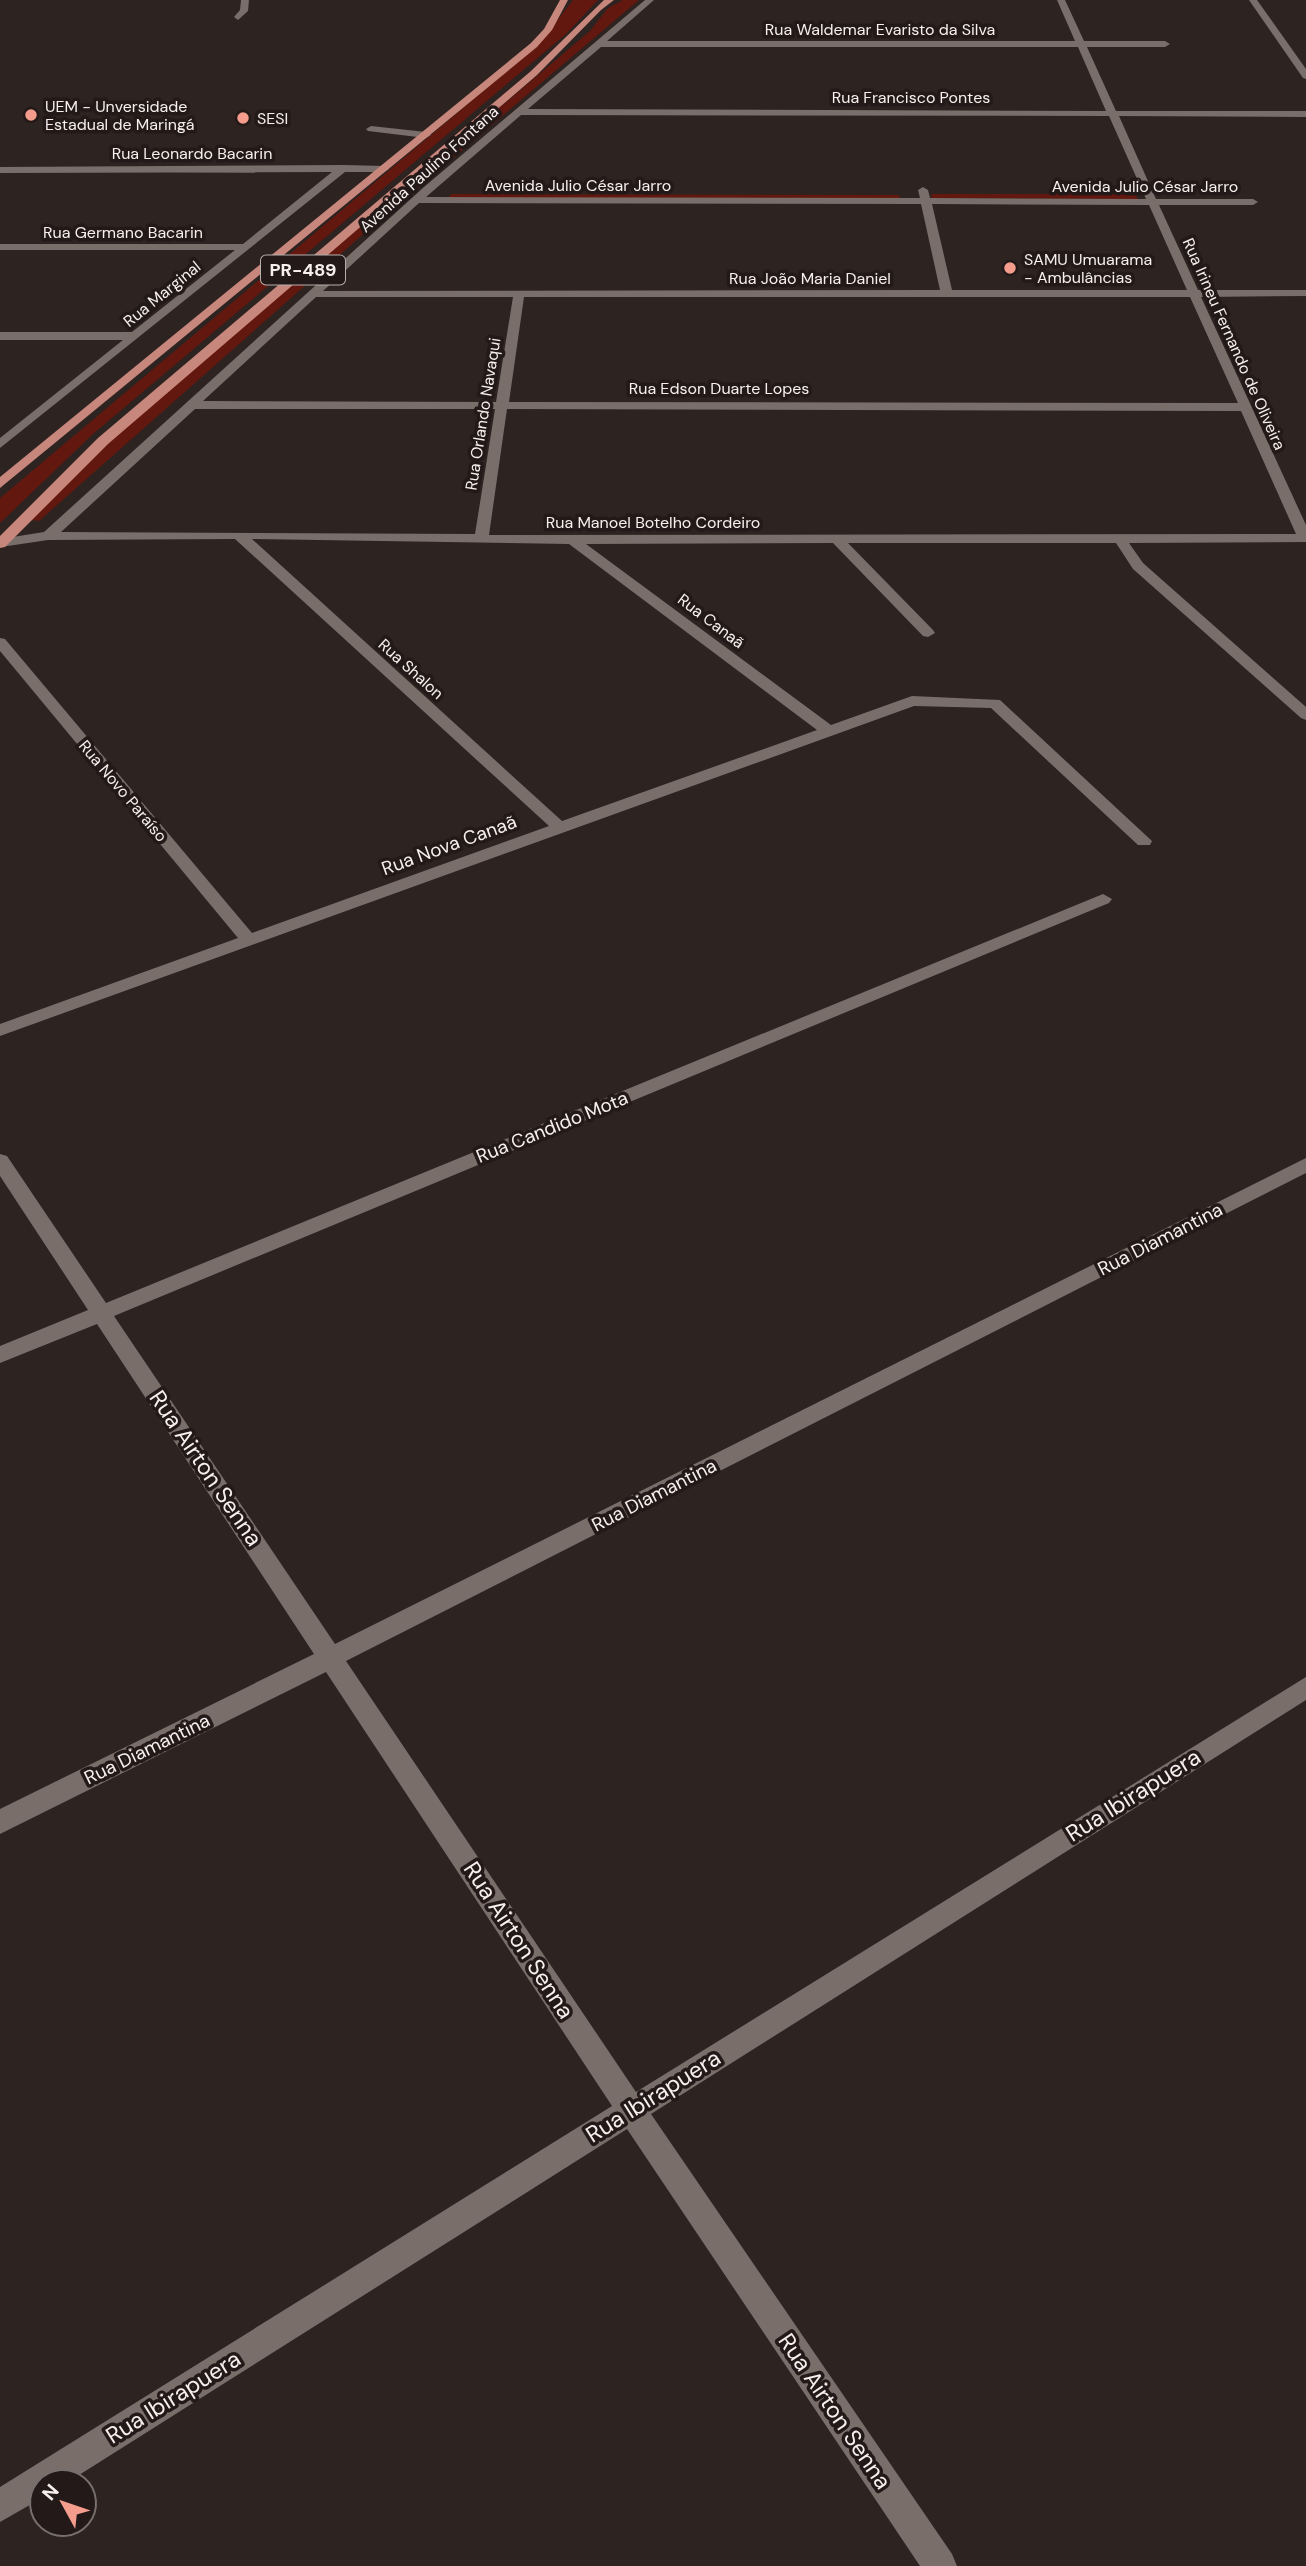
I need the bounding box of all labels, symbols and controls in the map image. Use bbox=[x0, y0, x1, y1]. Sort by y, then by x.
street label: Rua Waldemar Evaristo da Silva bbox=[765, 19, 995, 40]
street label: Rua Francisco Pontes bbox=[832, 87, 990, 108]
place label: UEM - Unversidade Estadual de Maringá bbox=[45, 96, 195, 135]
street label: Avenida Paulino Fontana bbox=[355, 101, 503, 237]
marker: UEM - Unversidade Estadual de Maringá bbox=[23, 107, 39, 123]
place label: SESI bbox=[257, 108, 288, 129]
marker: SESI bbox=[235, 110, 251, 126]
street label: Rua Leonardo Bacarin bbox=[112, 143, 272, 164]
street label: Avenida Julio César Jarro bbox=[485, 175, 671, 196]
street label: Avenida Julio César Jarro bbox=[1052, 176, 1238, 197]
street label: Rua Germano Bacarin bbox=[43, 222, 203, 243]
street label: Rua Irineu Fernando de Oliveira bbox=[1178, 235, 1290, 453]
place label: SAMU Umuarama - Ambulâncias bbox=[1024, 249, 1152, 288]
street label: Rua Marginal bbox=[119, 256, 205, 332]
road number: PR-489 bbox=[261, 256, 345, 284]
marker: SAMU Umuarama - Ambulâncias bbox=[1002, 260, 1018, 276]
street label: Rua João Maria Daniel bbox=[729, 268, 891, 289]
street label: Rua Orlando Navaqui bbox=[461, 336, 505, 492]
street label: Rua Edson Duarte Lopes bbox=[629, 378, 809, 399]
street label: Rua Manoel Botelho Cordeiro bbox=[546, 512, 760, 533]
street label: Rua Canaã bbox=[673, 589, 749, 653]
street label: Rua Shalon bbox=[374, 634, 448, 704]
street label: Rua Novo Paraíso bbox=[74, 736, 172, 846]
street label: Rua Nova Canaã bbox=[378, 809, 520, 881]
street label: Rua Candido Mota bbox=[472, 1085, 632, 1169]
street label: Rua Diamantina bbox=[1093, 1197, 1227, 1281]
street label: Rua Airton Senna bbox=[143, 1384, 269, 1552]
street label: Rua Diamantina bbox=[587, 1453, 721, 1537]
street label: Rua Diamantina bbox=[80, 1708, 214, 1790]
street label: Rua Ibirapuera bbox=[1060, 1742, 1206, 1848]
street label: Rua Airton Senna bbox=[457, 1856, 581, 2024]
street label: Rua Ibirapuera bbox=[580, 2043, 726, 2149]
street label: Rua Airton Senna bbox=[772, 2327, 898, 2495]
street label: Rua Ibirapuera bbox=[100, 2344, 246, 2450]
north arrow bbox=[28, 2468, 98, 2538]
text: N bbox=[36, 2479, 64, 2506]

